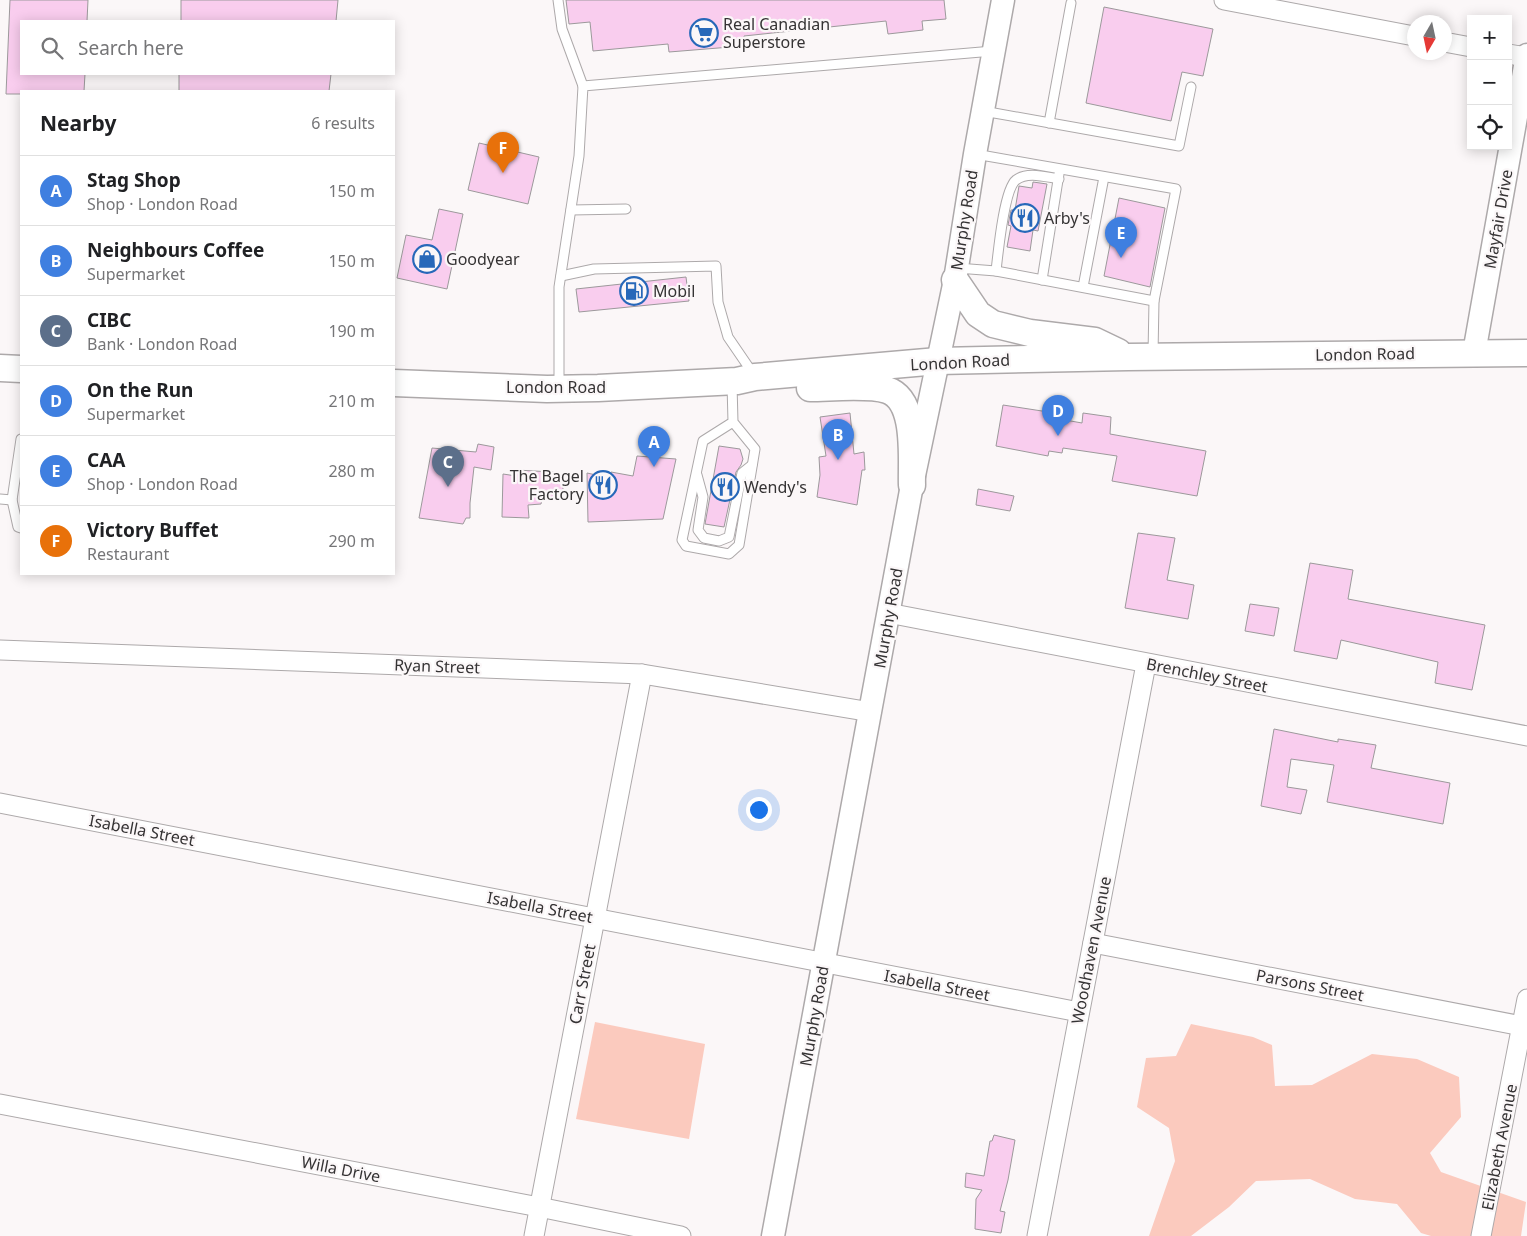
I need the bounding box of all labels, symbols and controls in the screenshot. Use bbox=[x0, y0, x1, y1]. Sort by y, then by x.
place label: Real Canadian Superstore bbox=[723, 13, 830, 53]
north arrow bbox=[1407, 15, 1452, 60]
map controls bbox=[1467, 15, 1512, 150]
button: + bbox=[1467, 15, 1512, 60]
supermarket icon: Real Canadian Superstore bbox=[689, 18, 719, 48]
search box bbox=[20, 20, 395, 75]
icon: search bbox=[38, 34, 66, 62]
text: Search here bbox=[78, 35, 184, 61]
button: − bbox=[1467, 60, 1512, 105]
button: locate bbox=[1467, 105, 1512, 150]
text: Nearby bbox=[40, 109, 116, 137]
text: 6 results bbox=[311, 112, 375, 134]
pin: F bbox=[487, 132, 519, 173]
text: Stag Shop bbox=[87, 167, 181, 193]
street label: Murphy Road bbox=[945, 168, 983, 272]
street label: Mayfair Drive bbox=[1478, 168, 1518, 270]
text: A bbox=[50, 180, 62, 202]
text: 150 m bbox=[328, 180, 375, 202]
text: Shop · London Road bbox=[87, 193, 238, 215]
restaurant icon: Arby's bbox=[1010, 203, 1040, 233]
place label: Arby's bbox=[1044, 207, 1090, 229]
pin: E bbox=[1105, 217, 1137, 258]
text: Neighbours Coffee bbox=[87, 237, 264, 263]
shop icon: Goodyear bbox=[412, 244, 442, 274]
place label: Goodyear bbox=[446, 248, 520, 270]
text: B bbox=[51, 250, 61, 272]
text: 150 m bbox=[328, 250, 375, 272]
text: Supermarket bbox=[87, 263, 185, 285]
fuel station icon: Mobil bbox=[619, 276, 649, 306]
place label: Mobil bbox=[653, 280, 695, 302]
text: CIBC bbox=[87, 307, 131, 333]
text: C bbox=[51, 320, 61, 342]
text: 190 m bbox=[328, 320, 375, 342]
text: Bank · London Road bbox=[87, 333, 237, 355]
street label: London Road bbox=[1315, 342, 1415, 366]
street label: London Road bbox=[910, 348, 1010, 376]
street label: London Road bbox=[506, 376, 606, 398]
text: On the Run bbox=[87, 377, 193, 403]
text: D bbox=[50, 390, 62, 412]
text: 210 m bbox=[328, 390, 375, 412]
pin: D bbox=[1042, 395, 1074, 436]
text: Supermarket bbox=[87, 403, 185, 425]
pin: B bbox=[822, 419, 854, 460]
pin: A bbox=[638, 426, 670, 467]
pin: C bbox=[432, 446, 464, 487]
text: CAA bbox=[87, 447, 126, 473]
text: E bbox=[52, 460, 60, 482]
text: 280 m bbox=[328, 460, 375, 482]
place label: The Bagel Factory bbox=[510, 465, 585, 505]
restaurant icon: The Bagel Factory bbox=[588, 470, 618, 500]
restaurant icon: Wendy's bbox=[710, 472, 740, 502]
text: Shop · London Road bbox=[87, 473, 238, 495]
place label: Wendy's bbox=[744, 476, 807, 498]
text: Victory Buffet bbox=[87, 517, 218, 543]
text: F bbox=[52, 530, 60, 552]
text: 290 m bbox=[328, 530, 375, 552]
text: Restaurant bbox=[87, 543, 169, 565]
street label: Murphy Road bbox=[868, 566, 908, 670]
street label: Brenchley Street bbox=[1145, 652, 1270, 698]
street label: Ryan Street bbox=[394, 654, 480, 678]
your location bbox=[746, 797, 772, 823]
street label: Isabella Street bbox=[87, 809, 197, 851]
street label: Woodhaven Avenue bbox=[1066, 874, 1116, 1026]
street label: Isabella Street bbox=[485, 886, 595, 928]
street label: Carr Street bbox=[563, 942, 601, 1026]
street label: Murphy Road bbox=[794, 964, 834, 1068]
street label: Isabella Street bbox=[882, 964, 992, 1006]
street label: Parsons Street bbox=[1254, 964, 1366, 1006]
street label: Elizabeth Avenue bbox=[1476, 1082, 1522, 1212]
street label: Willa Drive bbox=[300, 1151, 382, 1187]

